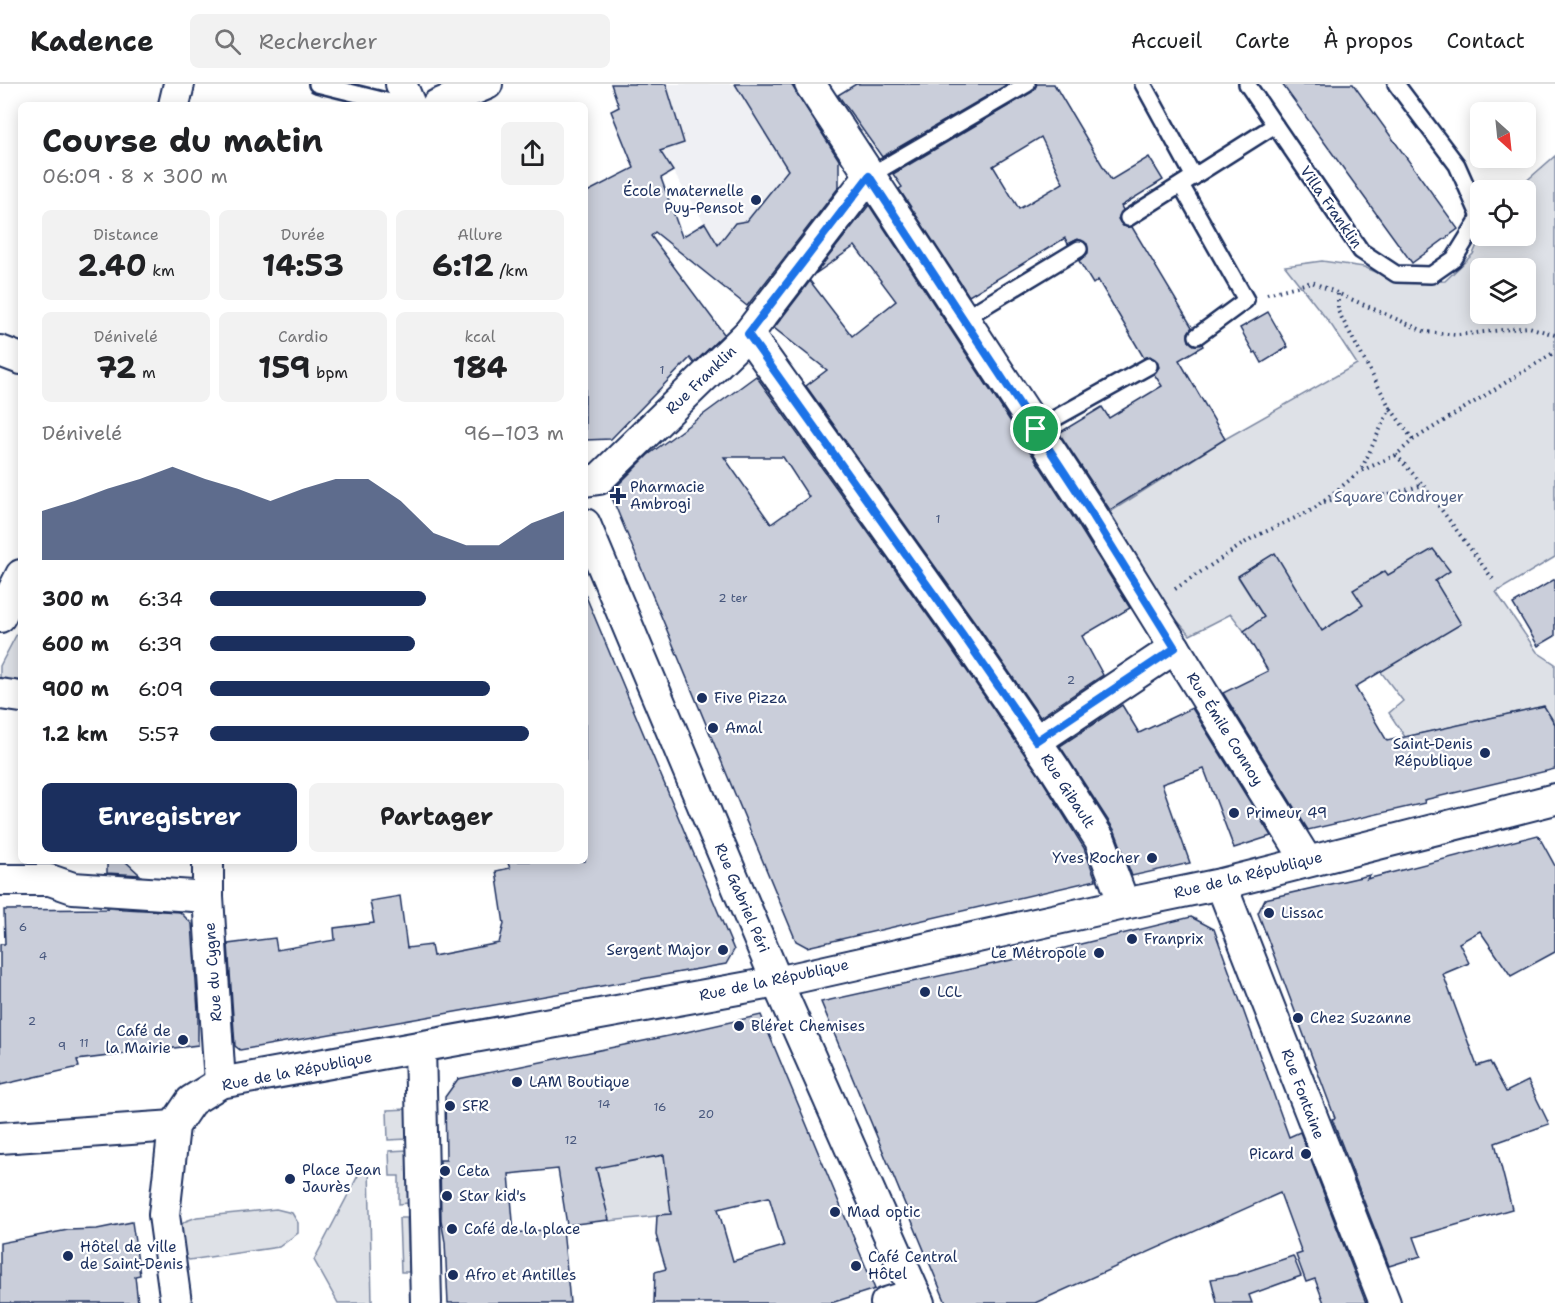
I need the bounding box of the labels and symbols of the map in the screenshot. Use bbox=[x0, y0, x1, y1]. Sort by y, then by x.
north arrow bbox=[1470, 102, 1536, 168]
street label: Villa Franklin bbox=[1295, 162, 1367, 252]
place label: École maternelle Puy-Pensot bbox=[623, 180, 744, 218]
marker: École maternelle Puy-Pensot bbox=[749, 193, 763, 207]
street label: Rue Franklin bbox=[662, 341, 740, 419]
house number: 1 bbox=[659, 362, 665, 378]
pin bbox=[1010, 403, 1061, 454]
place label: Pharmacie Ambrogi bbox=[630, 477, 705, 514]
park label: Square Condroyer bbox=[1334, 487, 1464, 507]
marker: Pharmacie Ambrogi bbox=[611, 489, 625, 503]
house number: 1 bbox=[935, 511, 941, 527]
house number: 2 ter bbox=[718, 590, 748, 606]
street label: Rue Émile Connoy bbox=[1182, 668, 1269, 789]
house number: 2 bbox=[1067, 672, 1075, 688]
place label: Five Pizza bbox=[714, 688, 787, 708]
marker: Five Pizza bbox=[695, 691, 709, 705]
place label: Amal bbox=[725, 718, 763, 738]
marker: Amal bbox=[706, 721, 720, 735]
place label: Saint-Denis République bbox=[1393, 734, 1473, 771]
marker: Saint-Denis République bbox=[1478, 746, 1492, 760]
street label: Rue Gibault bbox=[1036, 750, 1100, 832]
place label: Primeur 49 bbox=[1246, 803, 1327, 823]
marker: Primeur 49 bbox=[1227, 806, 1241, 820]
street label: Rue Gabriel Péri bbox=[710, 840, 774, 956]
street label: Rue de la République bbox=[1172, 847, 1324, 903]
place label: Yves Rocher bbox=[1052, 848, 1140, 868]
marker: Yves Rocher bbox=[1145, 851, 1159, 865]
place label: Lissac bbox=[1281, 903, 1324, 923]
marker: Lissac bbox=[1262, 906, 1276, 920]
house number: 6 bbox=[19, 919, 27, 935]
street label: Rue du Cygne bbox=[200, 922, 226, 1022]
place label: Franprix bbox=[1144, 929, 1203, 949]
marker: Franprix bbox=[1125, 932, 1139, 946]
place label: Sergent Major bbox=[607, 940, 711, 960]
marker: Sergent Major bbox=[716, 943, 730, 957]
place label: Le Métropole bbox=[991, 943, 1087, 963]
marker: Le Métropole bbox=[1092, 946, 1106, 960]
house number: 4 bbox=[39, 948, 47, 964]
street label: Rue de la République bbox=[697, 954, 851, 1006]
place label: LCL bbox=[937, 982, 962, 1002]
marker: LCL bbox=[918, 985, 932, 999]
place label: Chez Suzanne bbox=[1310, 1008, 1412, 1028]
marker: Chez Suzanne bbox=[1291, 1011, 1305, 1025]
house number: 2 bbox=[28, 1013, 36, 1029]
place label: Bléret Chemises bbox=[751, 1016, 865, 1036]
marker: Bléret Chemises bbox=[732, 1019, 746, 1033]
place label: Café de la Mairie bbox=[105, 1021, 171, 1058]
marker: Café de la Mairie bbox=[176, 1033, 190, 1047]
house number: 11 bbox=[79, 1035, 89, 1051]
house number: 9 bbox=[58, 1038, 66, 1054]
street label: Rue Fontaine bbox=[1277, 1046, 1329, 1142]
street label: Rue de la République bbox=[220, 1047, 374, 1095]
place label: LAM Boutique bbox=[529, 1072, 630, 1092]
marker: LAM Boutique bbox=[510, 1075, 524, 1089]
place label: SFR bbox=[462, 1096, 489, 1116]
house number: 14 bbox=[598, 1096, 610, 1112]
marker: SFR bbox=[443, 1099, 457, 1113]
house number: 16 bbox=[653, 1099, 667, 1115]
house number: 20 bbox=[698, 1106, 714, 1122]
house number: 12 bbox=[565, 1132, 577, 1148]
place label: Picard bbox=[1249, 1144, 1294, 1164]
marker: Picard bbox=[1299, 1147, 1313, 1161]
place label: Place Jean Jaurès bbox=[302, 1160, 381, 1197]
place label: Ceta bbox=[457, 1161, 490, 1181]
marker: Ceta bbox=[438, 1164, 452, 1178]
marker: Place Jean Jaurès bbox=[283, 1172, 297, 1186]
place label: Star kid's bbox=[459, 1186, 526, 1206]
marker: Star kid's bbox=[440, 1189, 454, 1203]
place label: Mad optic bbox=[847, 1202, 921, 1222]
marker: Mad optic bbox=[828, 1205, 842, 1219]
place label: Café de la place bbox=[464, 1219, 580, 1239]
marker: Café de la place bbox=[445, 1222, 459, 1236]
place label: Hôtel de ville de Saint-Denis bbox=[80, 1237, 183, 1274]
place label: Café Central Hôtel bbox=[868, 1247, 958, 1284]
marker: Hôtel de ville de Saint-Denis bbox=[61, 1249, 75, 1263]
marker: Café Central Hôtel bbox=[849, 1259, 863, 1273]
place label: Afro et Antilles bbox=[465, 1265, 576, 1285]
marker: Afro et Antilles bbox=[446, 1268, 460, 1282]

